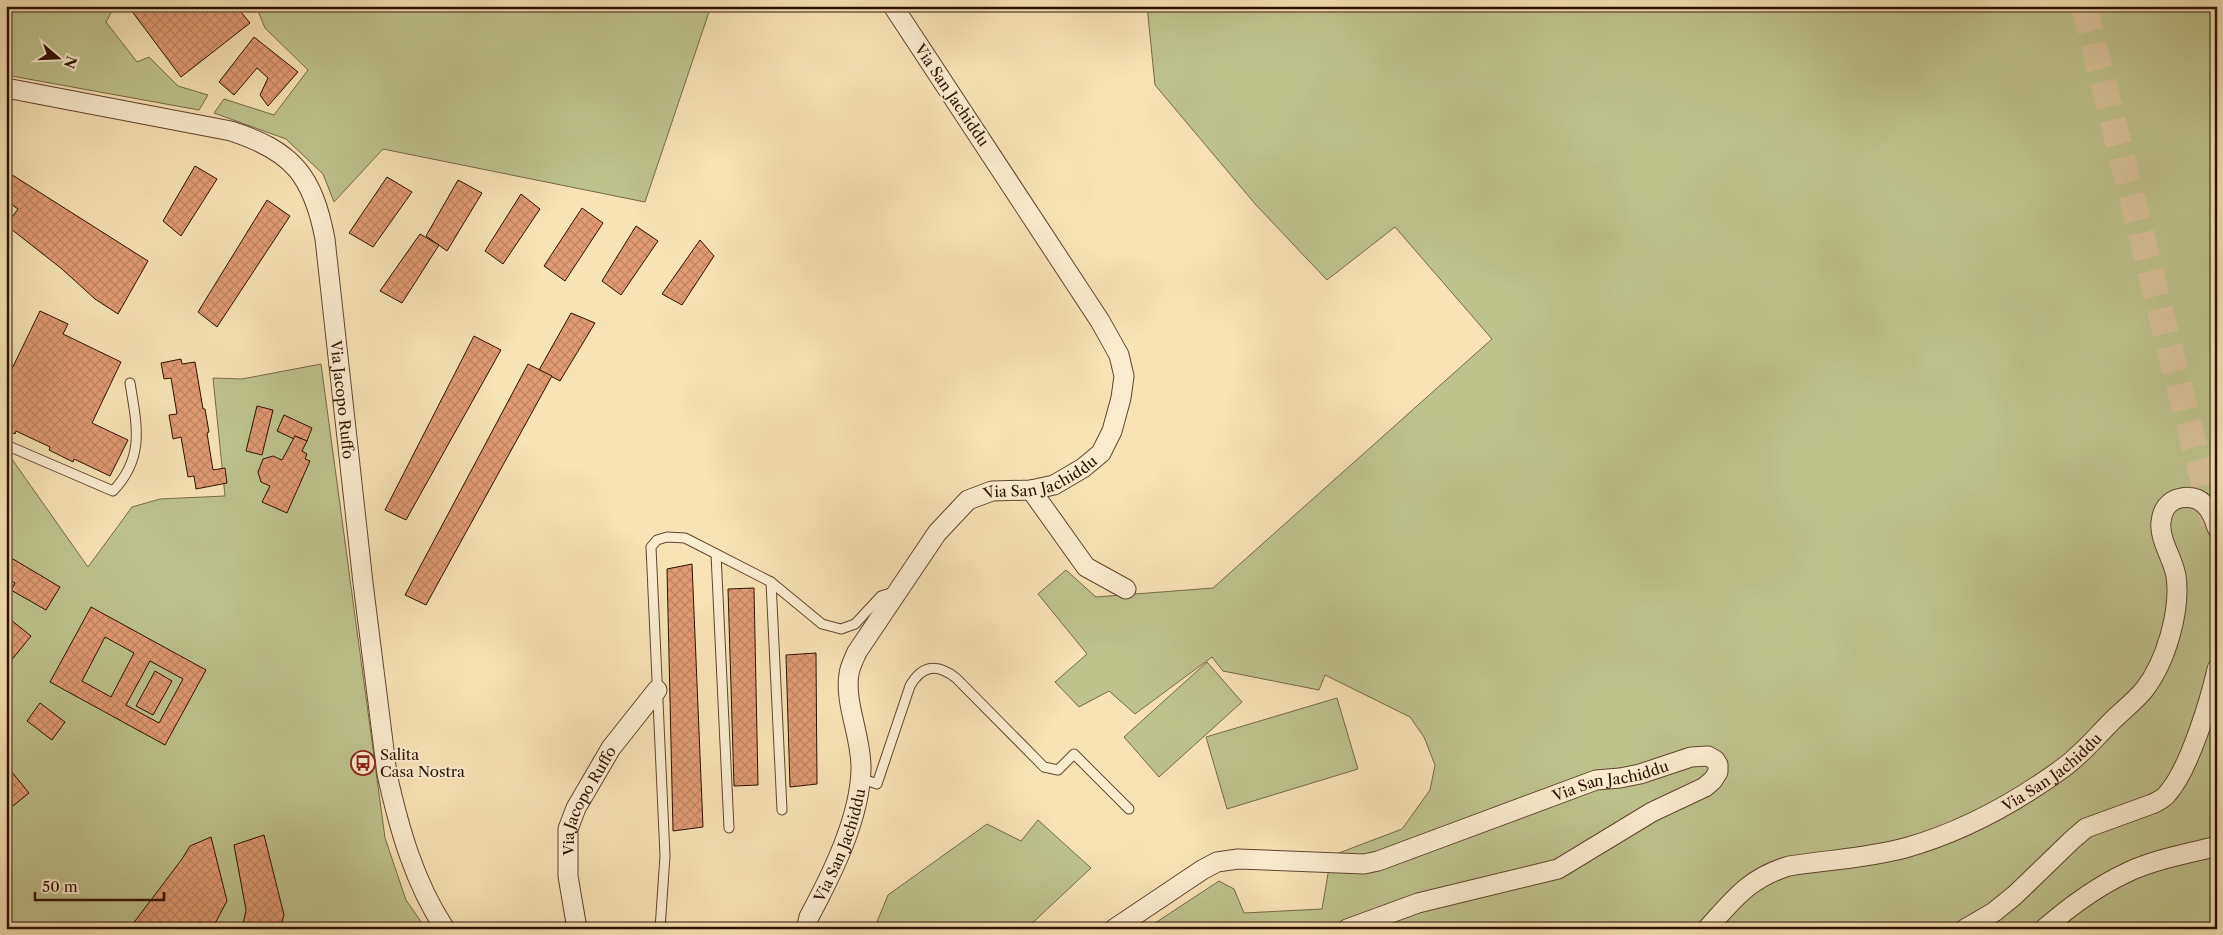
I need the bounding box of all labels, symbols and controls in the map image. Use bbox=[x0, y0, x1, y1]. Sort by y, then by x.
north arrow bbox=[32, 32, 82, 82]
street label: Via San Jachiddu bbox=[910, 39, 993, 150]
text: N bbox=[60, 54, 81, 71]
street label: Via Jacopo Ruffo bbox=[327, 338, 359, 460]
street label: Via San Jachiddu bbox=[980, 451, 1101, 503]
street label: Via San Jachiddu bbox=[1997, 729, 2105, 816]
street label: Via Jacopo Ruffo bbox=[559, 742, 620, 856]
place label: Salita Casa Nostra bbox=[380, 745, 465, 781]
bus stop icon: Salita Casa Nostra bbox=[350, 750, 376, 776]
street label: Via San Jachiddu bbox=[1549, 756, 1671, 805]
street label: Via San Jachiddu bbox=[809, 787, 869, 906]
scale bar bbox=[35, 870, 164, 902]
text: 50 m bbox=[42, 877, 78, 896]

